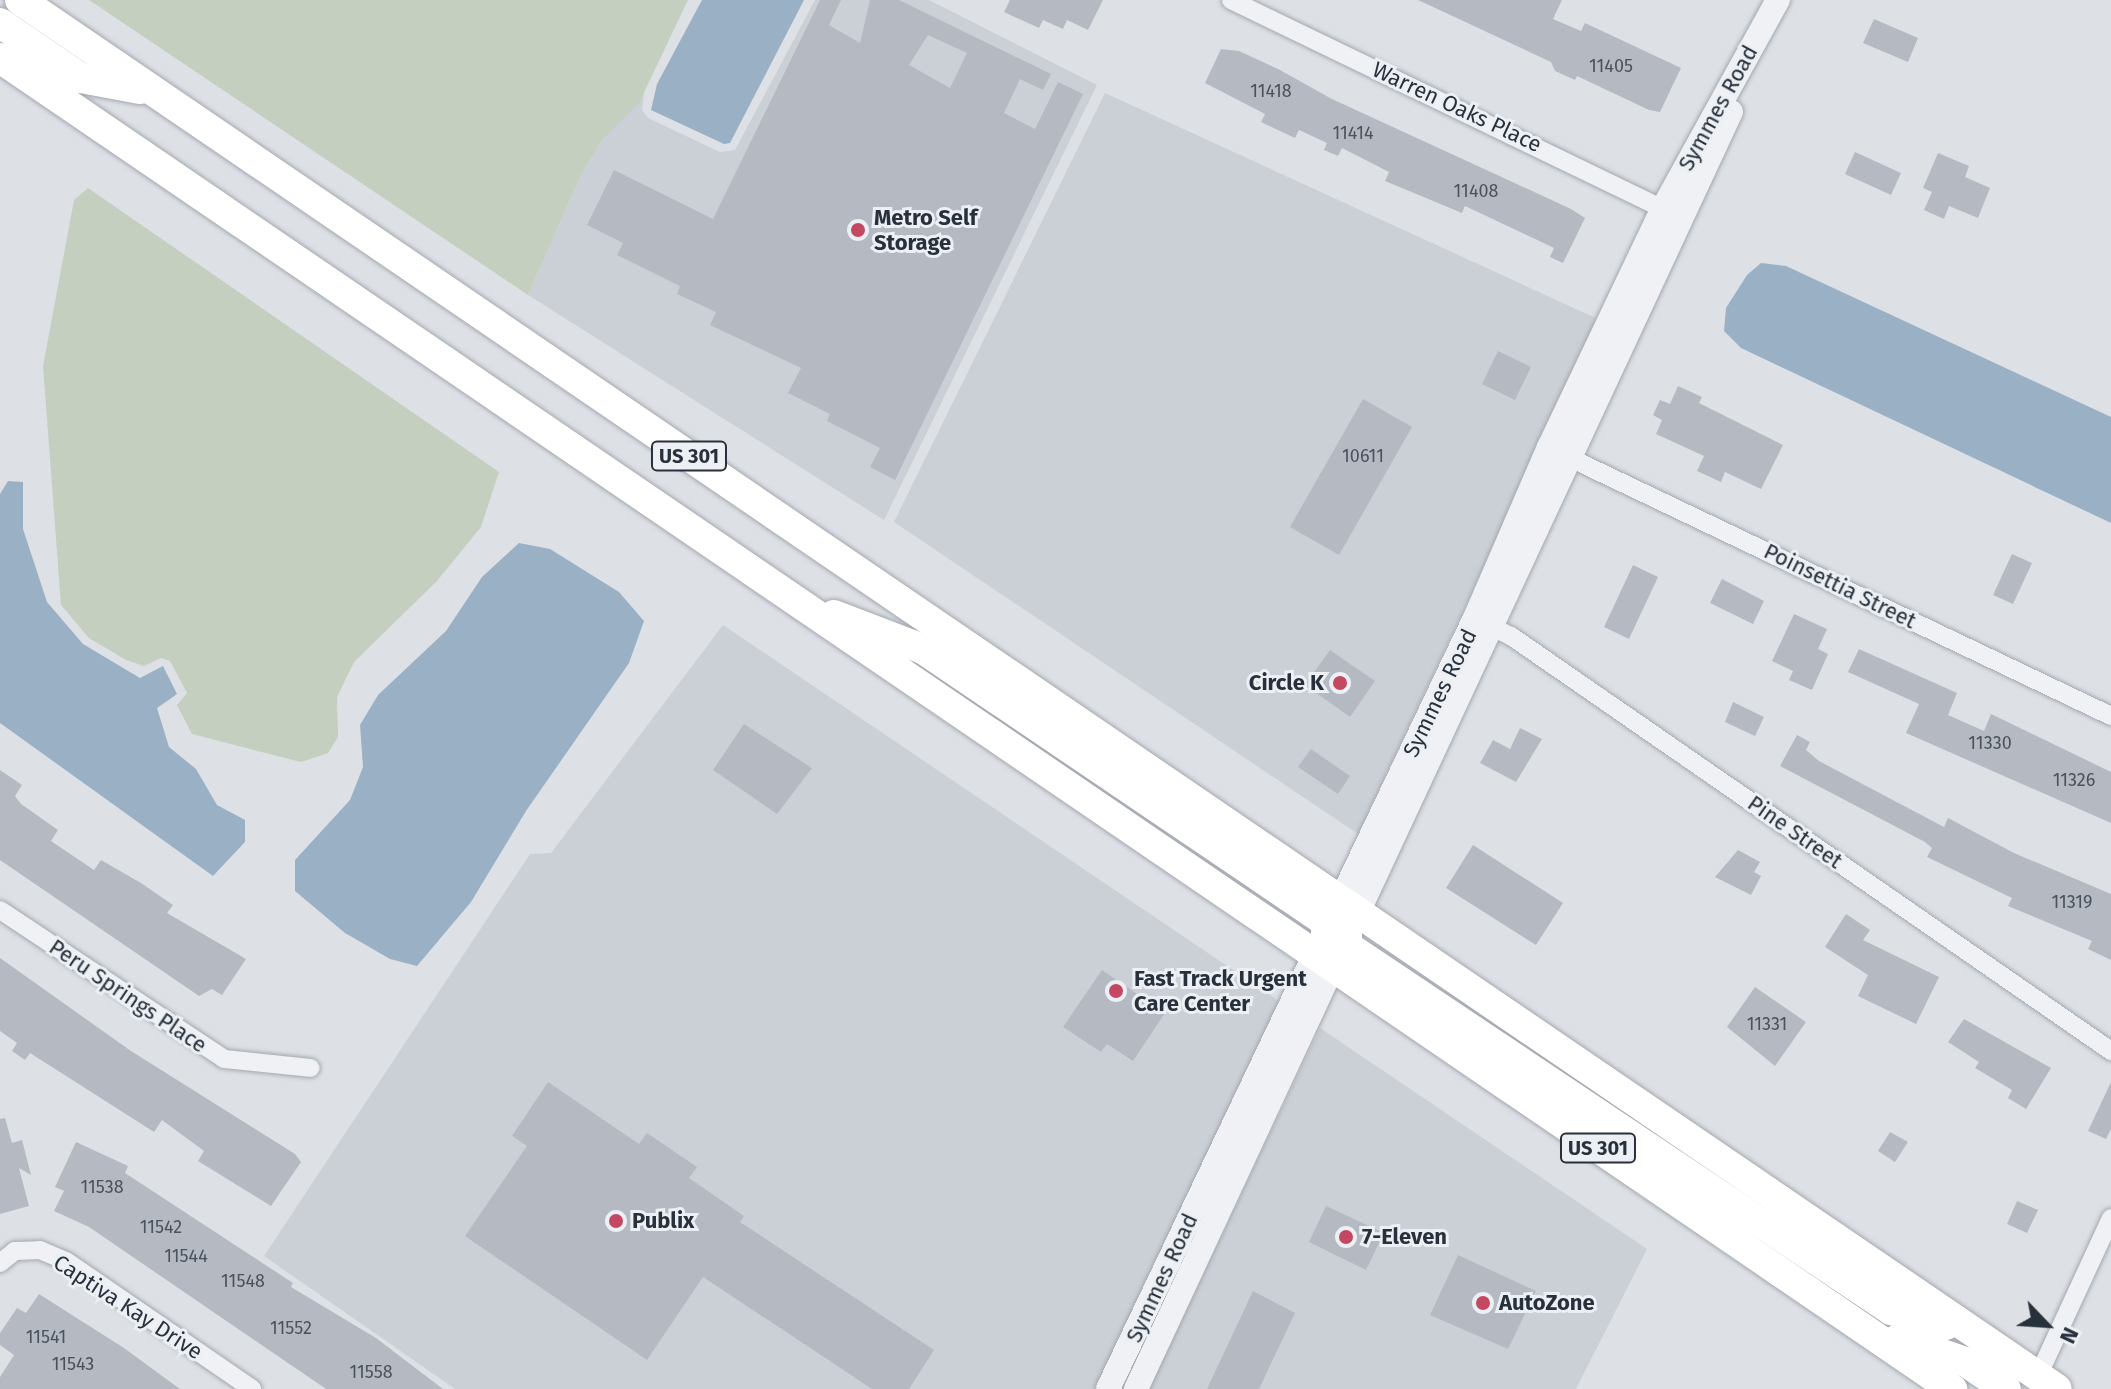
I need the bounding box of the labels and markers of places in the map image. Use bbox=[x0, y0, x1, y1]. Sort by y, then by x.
place label: Metro Self Storage bbox=[874, 204, 977, 256]
marker: Metro Self Storage bbox=[849, 221, 867, 239]
place label: Circle K bbox=[1249, 670, 1324, 696]
marker: Circle K bbox=[1331, 674, 1349, 692]
place label: Fast Track Urgent Care Center bbox=[1134, 965, 1307, 1016]
marker: Fast Track Urgent Care Center bbox=[1105, 980, 1127, 1002]
place label: Publix bbox=[632, 1208, 694, 1234]
marker: Publix bbox=[607, 1212, 625, 1230]
place label: 7-Eleven bbox=[1362, 1224, 1447, 1250]
marker: 7-Eleven bbox=[1337, 1228, 1355, 1246]
place label: AutoZone bbox=[1499, 1290, 1595, 1316]
marker: AutoZone bbox=[1474, 1294, 1492, 1312]

